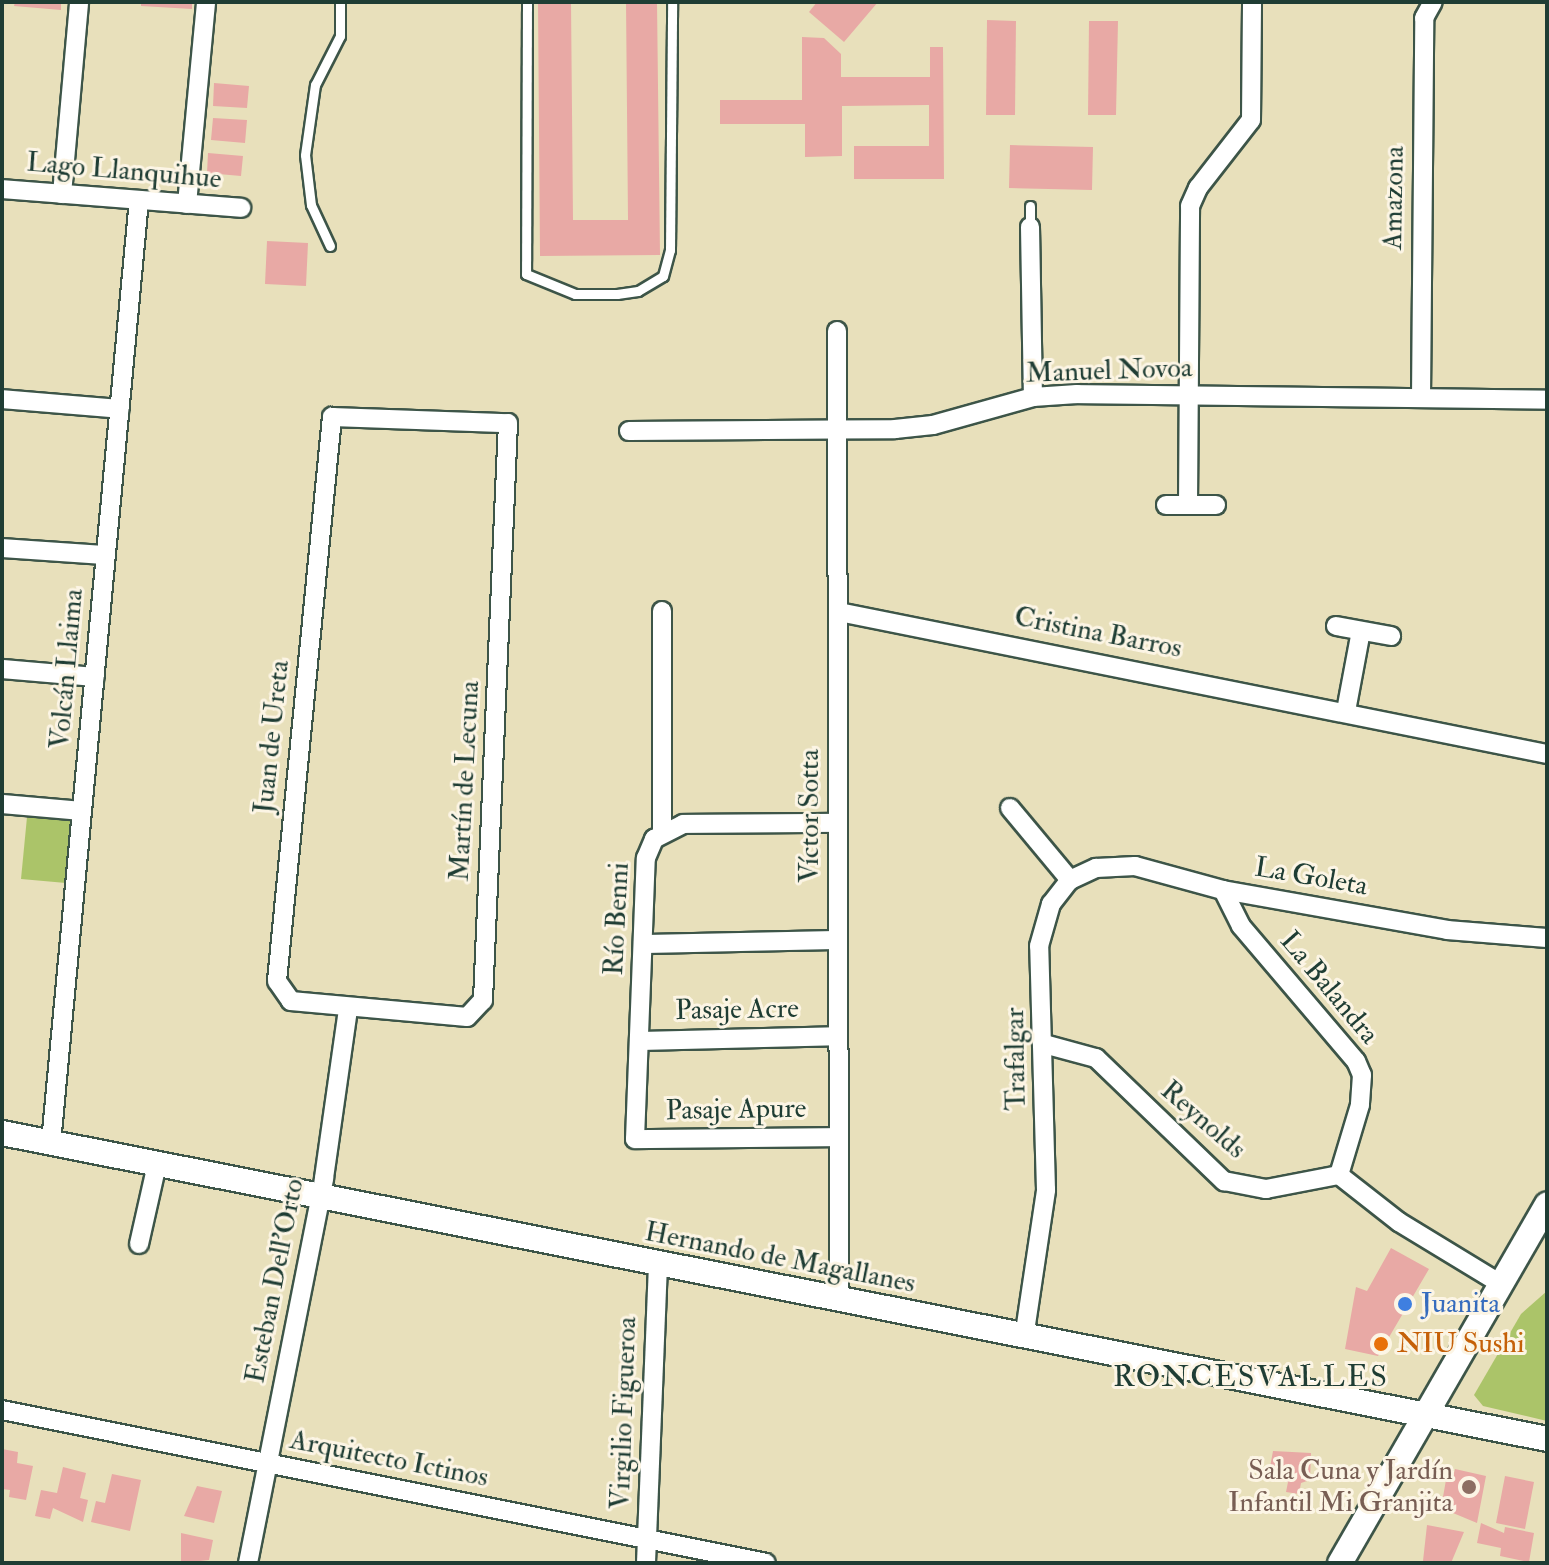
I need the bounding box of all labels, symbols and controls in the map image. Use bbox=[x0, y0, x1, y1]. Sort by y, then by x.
street label: Lago Llanquihue bbox=[25, 146, 223, 196]
street label: Amazona bbox=[1376, 146, 1412, 250]
street label: Manuel Novoa bbox=[1025, 351, 1193, 391]
street label: Volcán Llaima bbox=[43, 588, 91, 750]
street label: Cristina Barros bbox=[1011, 600, 1185, 666]
street label: Juan de Ureta bbox=[247, 659, 297, 815]
street label: Martín de Lecuna bbox=[443, 680, 487, 882]
street label: Víctor Sotta bbox=[793, 749, 827, 883]
street label: La Goleta bbox=[1252, 851, 1370, 903]
street label: Río Benni bbox=[597, 862, 637, 976]
street label: La Balandra bbox=[1272, 925, 1386, 1051]
street label: Pasaje Acre bbox=[675, 992, 799, 1028]
street label: Trafalgar bbox=[998, 1007, 1034, 1111]
street label: Reynolds bbox=[1153, 1074, 1253, 1166]
street label: Pasaje Apure bbox=[665, 1092, 807, 1128]
street label: Esteban Dell'Orto bbox=[239, 1176, 311, 1386]
street label: Hernando de Magallanes bbox=[642, 1215, 918, 1301]
place label: Juanita bbox=[1421, 1287, 1500, 1321]
marker: Juanita bbox=[1396, 1295, 1414, 1313]
street label: Virgilio Figueroa bbox=[604, 1316, 644, 1510]
place label: NIU Sushi bbox=[1397, 1327, 1524, 1361]
marker: NIU Sushi bbox=[1372, 1335, 1390, 1353]
district label: RONCESVALLES bbox=[1113, 1359, 1389, 1395]
street label: Arquitecto Ictinos bbox=[287, 1423, 491, 1495]
place label: Sala Cuna y Jardín Infantil Mi Granjita bbox=[1228, 1454, 1453, 1520]
marker: Sala Cuna y Jardín Infantil Mi Granjita bbox=[1460, 1478, 1478, 1496]

